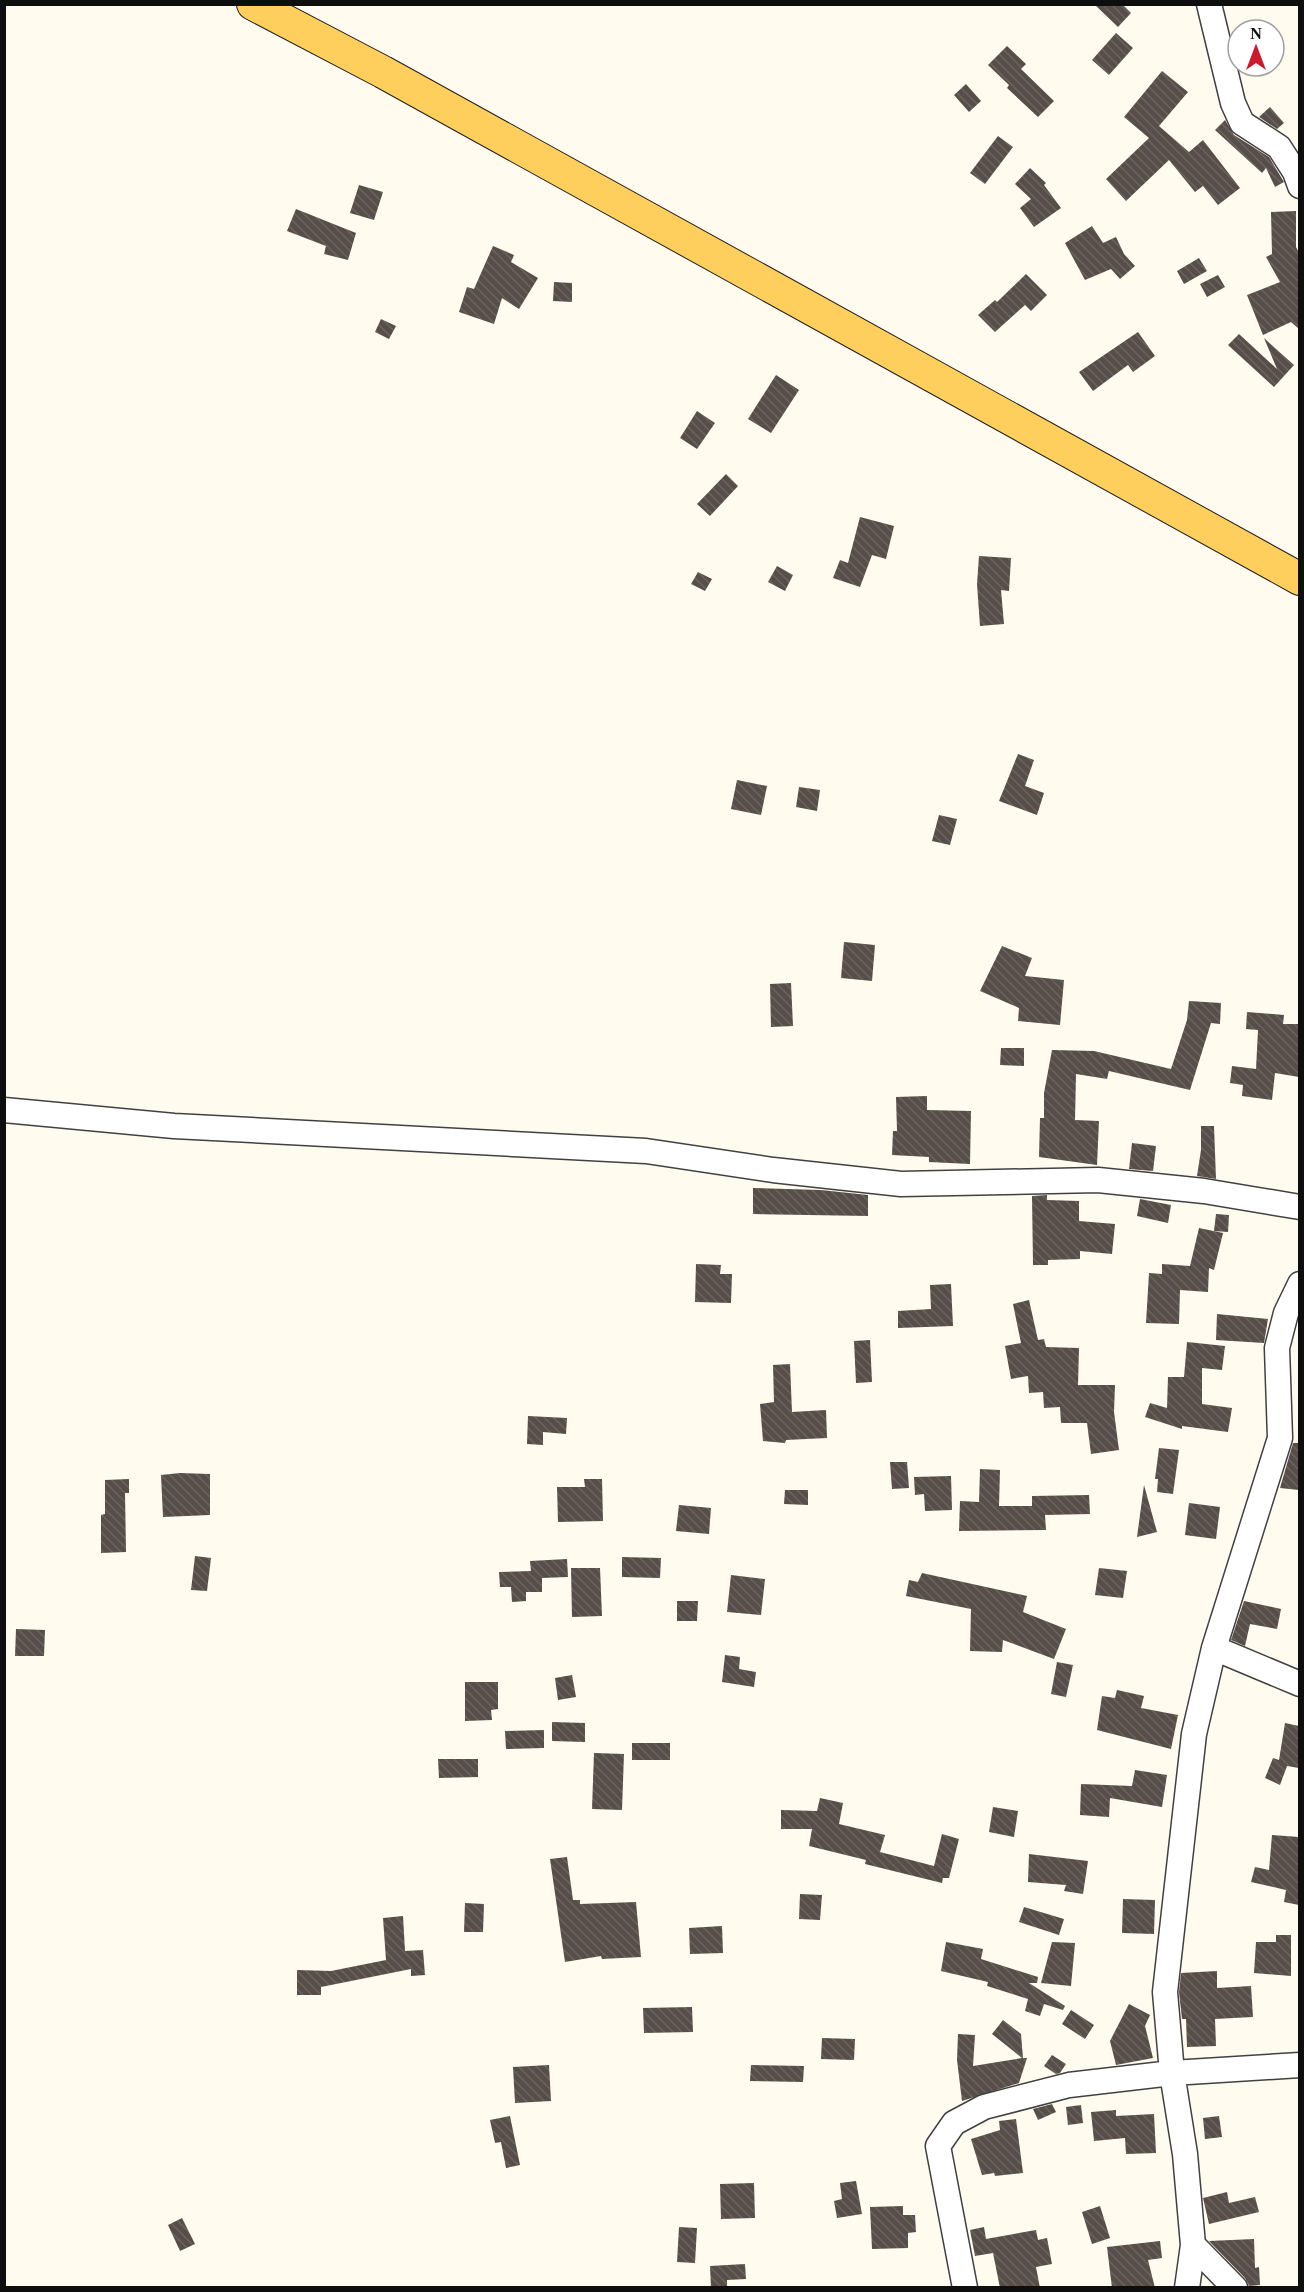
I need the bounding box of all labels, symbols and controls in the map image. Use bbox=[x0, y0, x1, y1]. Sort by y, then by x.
north arrow bbox=[1226, 18, 1286, 78]
text: N bbox=[1250, 25, 1262, 42]

